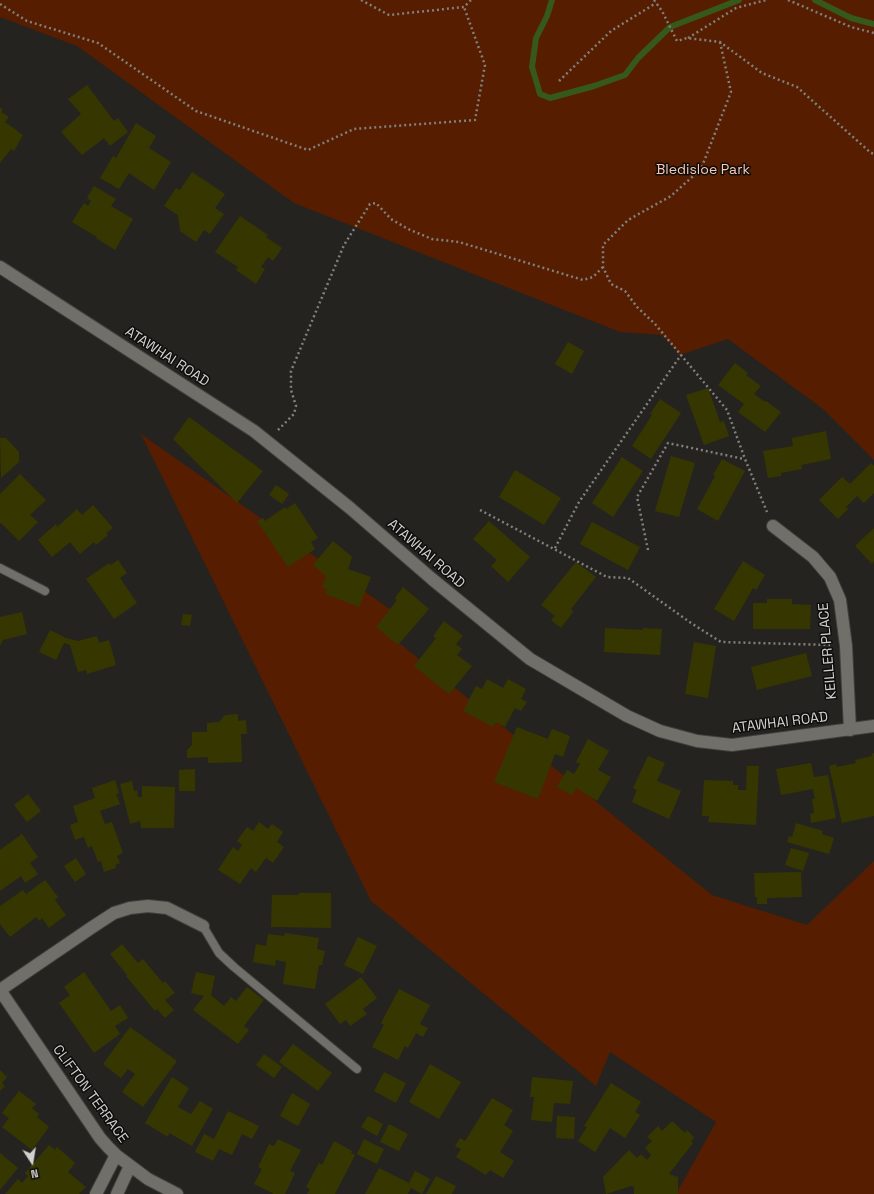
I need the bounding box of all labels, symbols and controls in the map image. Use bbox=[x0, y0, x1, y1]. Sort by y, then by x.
park label: Bledisloe Park bbox=[656, 162, 750, 178]
street label: ATAWHAI ROAD bbox=[122, 324, 212, 390]
street label: ATAWHAI ROAD bbox=[384, 516, 468, 592]
street label: KEILLER PLACE bbox=[815, 602, 841, 700]
street label: ATAWHAI ROAD bbox=[731, 709, 829, 737]
street label: CLIFTON TERRACE bbox=[49, 1042, 131, 1146]
north arrow bbox=[12, 1142, 52, 1182]
text: N bbox=[29, 1166, 40, 1181]

